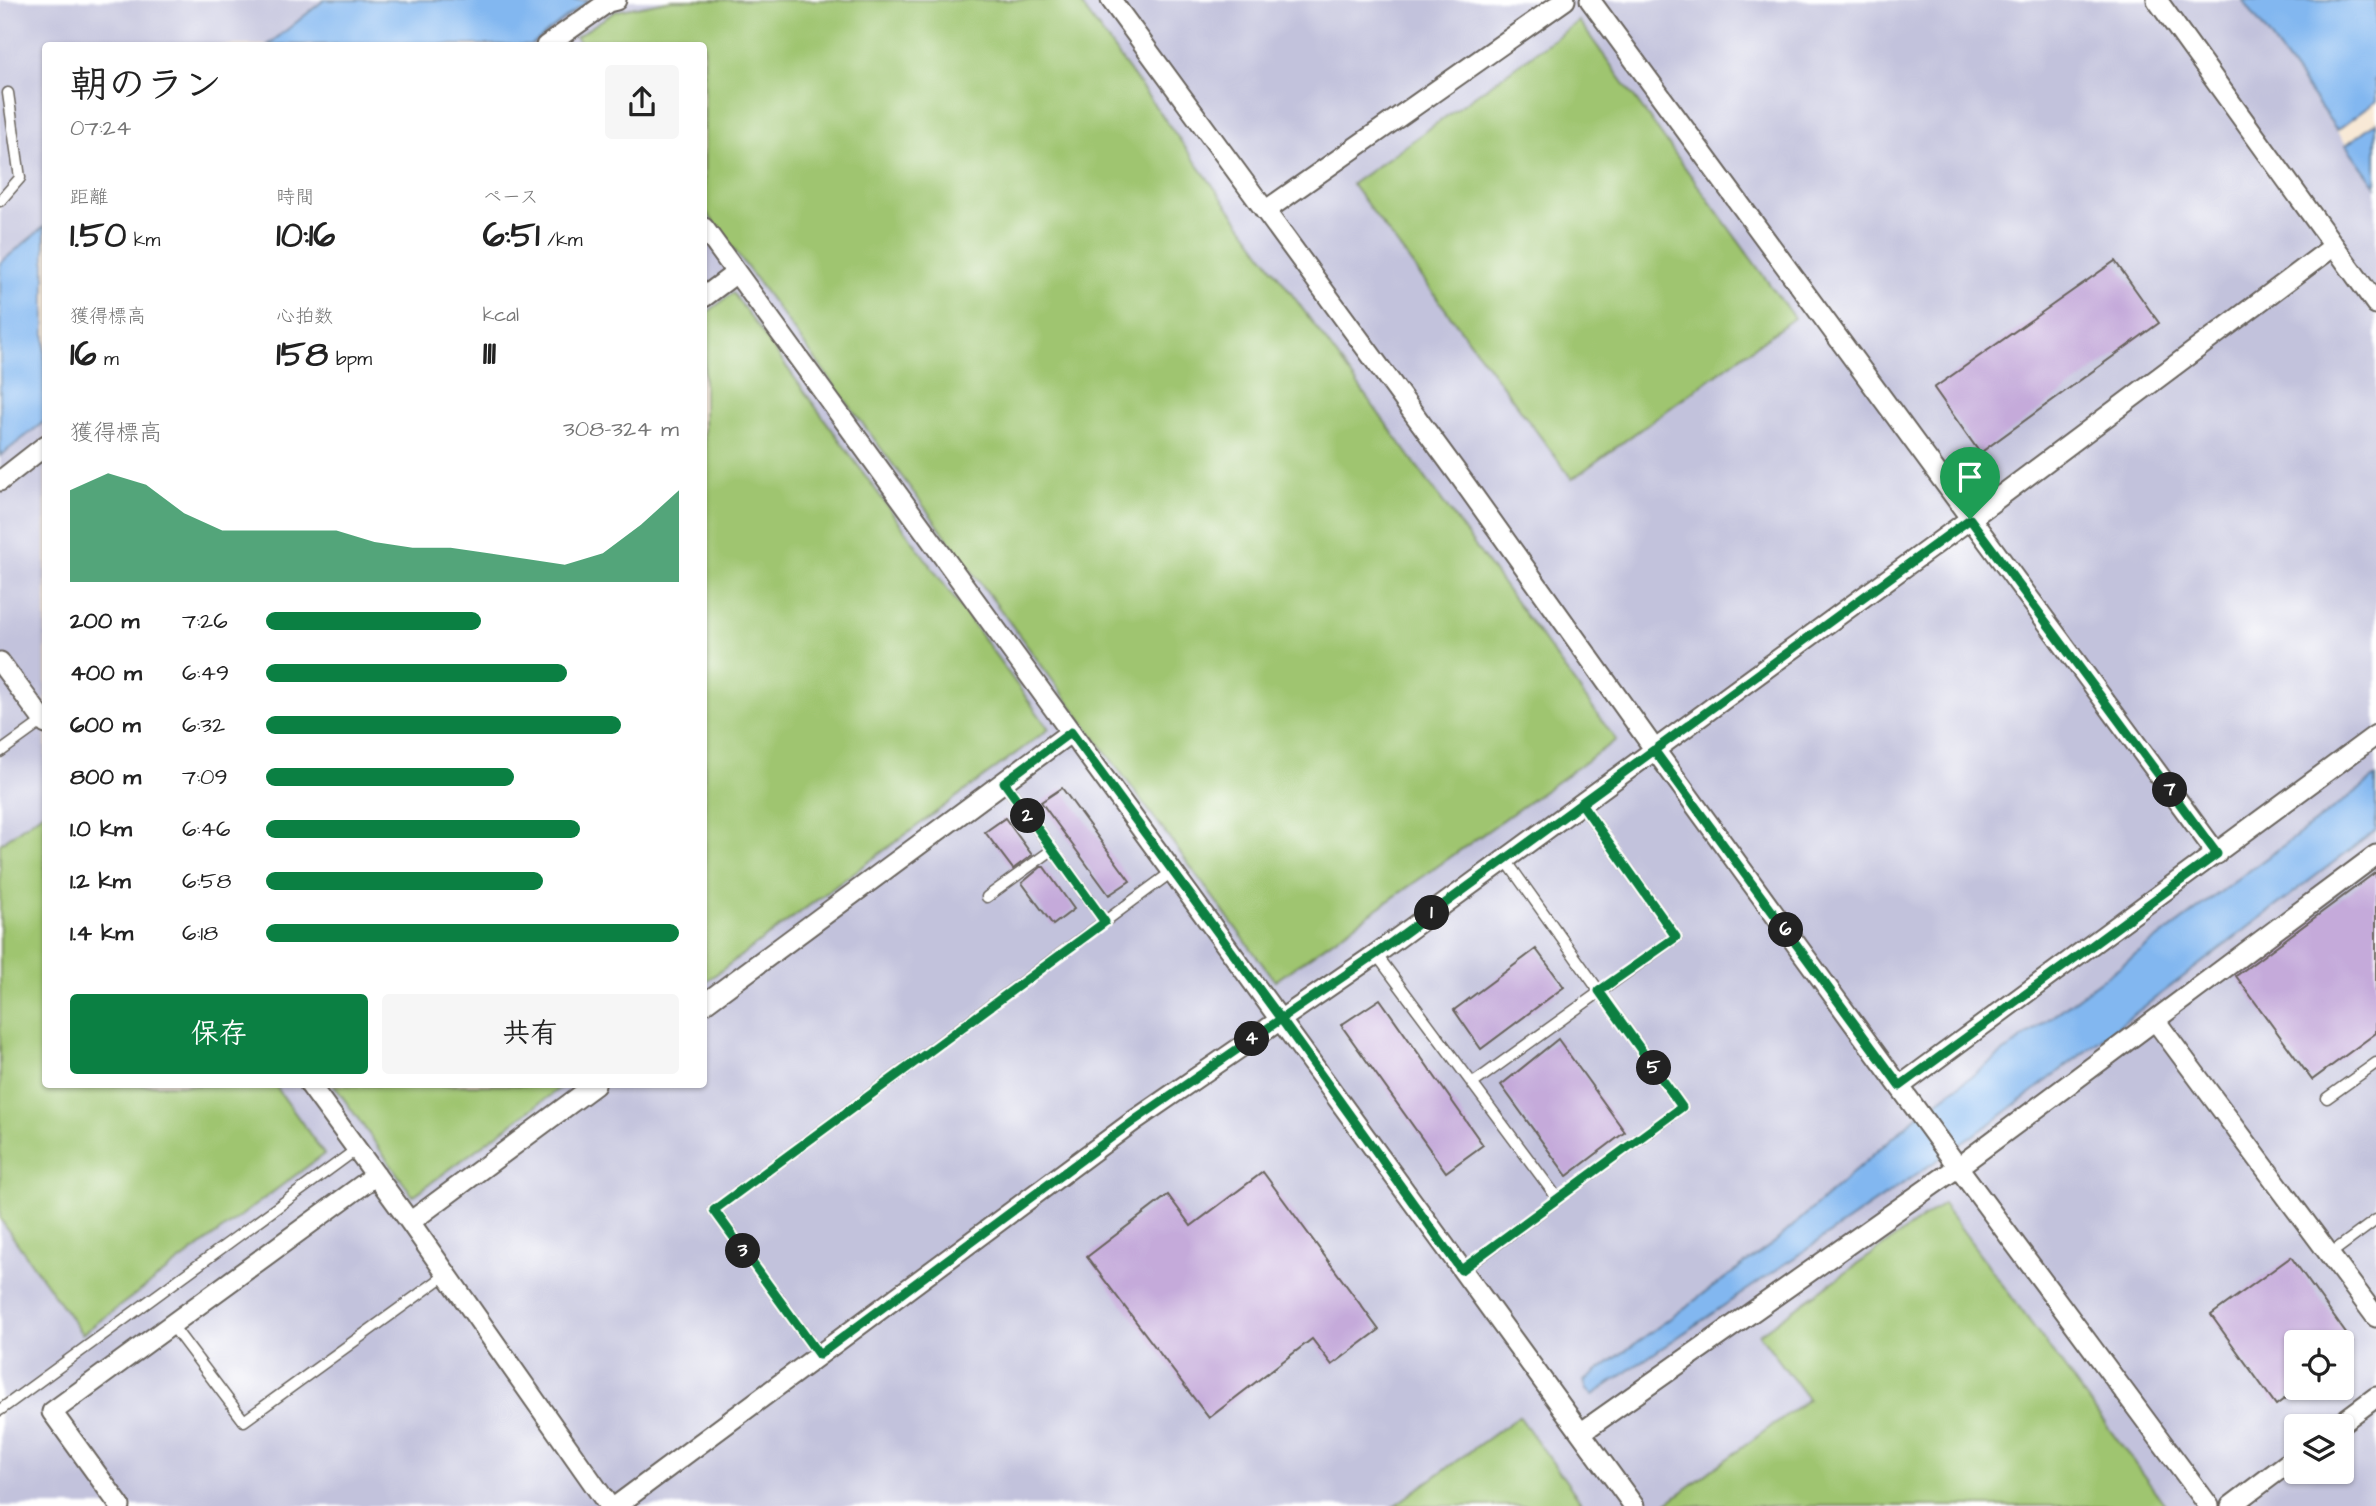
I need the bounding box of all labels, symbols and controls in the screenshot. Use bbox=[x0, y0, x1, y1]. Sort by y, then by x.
text: 朝のラン bbox=[70, 60, 222, 112]
button: share bbox=[605, 65, 679, 139]
text: 07:24 bbox=[70, 112, 131, 144]
text: 距離 bbox=[70, 184, 108, 211]
text: 時間 bbox=[276, 184, 314, 211]
text: ペース bbox=[483, 184, 539, 211]
text: 1.50 bbox=[70, 211, 126, 260]
text: 10:16 bbox=[276, 211, 335, 260]
text: 6:51 bbox=[483, 211, 540, 260]
text: km bbox=[126, 227, 160, 254]
text: /km bbox=[540, 227, 582, 254]
text: kcal bbox=[483, 302, 519, 329]
text: 獲得標高 bbox=[70, 303, 146, 330]
text: 心拍数 bbox=[276, 303, 333, 330]
text: 111 bbox=[483, 329, 496, 378]
text: 16 bbox=[70, 330, 96, 379]
text: 158 bbox=[276, 330, 328, 379]
text: m bbox=[96, 346, 119, 373]
text: bpm bbox=[328, 346, 372, 373]
text: 308–324 m bbox=[563, 413, 679, 445]
text: 獲得標高 bbox=[70, 417, 162, 449]
pin bbox=[1940, 447, 2000, 519]
icon: arrive bbox=[1951, 458, 1989, 496]
text: 200 m bbox=[70, 605, 139, 637]
text: 7:26 bbox=[182, 605, 228, 637]
text: 400 m bbox=[70, 657, 142, 689]
text: 6:49 bbox=[182, 657, 229, 689]
text: 600 m bbox=[70, 709, 141, 741]
text: 6:32 bbox=[182, 709, 225, 741]
text: 800 m bbox=[70, 761, 141, 793]
text: 7:09 bbox=[182, 761, 228, 793]
pin: 7 bbox=[2152, 772, 2188, 808]
text: 7 bbox=[2164, 776, 2175, 803]
pin: 2 bbox=[1010, 798, 1046, 834]
text: 2 bbox=[1022, 802, 1033, 829]
text: 1.0 km bbox=[70, 813, 132, 845]
text: 6:46 bbox=[182, 813, 230, 845]
text: 1.2 km bbox=[70, 865, 131, 897]
text: 6:58 bbox=[182, 865, 231, 897]
pin: 1 bbox=[1414, 895, 1450, 930]
text: 1 bbox=[1430, 899, 1433, 926]
pin: 6 bbox=[1768, 912, 1803, 948]
text: 6 bbox=[1780, 916, 1791, 943]
text: 1.4 km bbox=[70, 917, 133, 949]
text: 6:18 bbox=[182, 917, 218, 949]
button: 保存 bbox=[70, 994, 368, 1074]
button: 共有 bbox=[382, 994, 679, 1074]
pin: 4 bbox=[1234, 1021, 1270, 1056]
text: 4 bbox=[1245, 1025, 1258, 1052]
pin: 5 bbox=[1636, 1050, 1672, 1086]
text: 5 bbox=[1647, 1054, 1660, 1081]
pin: 3 bbox=[726, 1234, 760, 1268]
text: 3 bbox=[738, 1237, 747, 1264]
map controls bbox=[2284, 1330, 2354, 1484]
button: locate bbox=[2284, 1330, 2354, 1400]
button: layers bbox=[2284, 1414, 2354, 1484]

